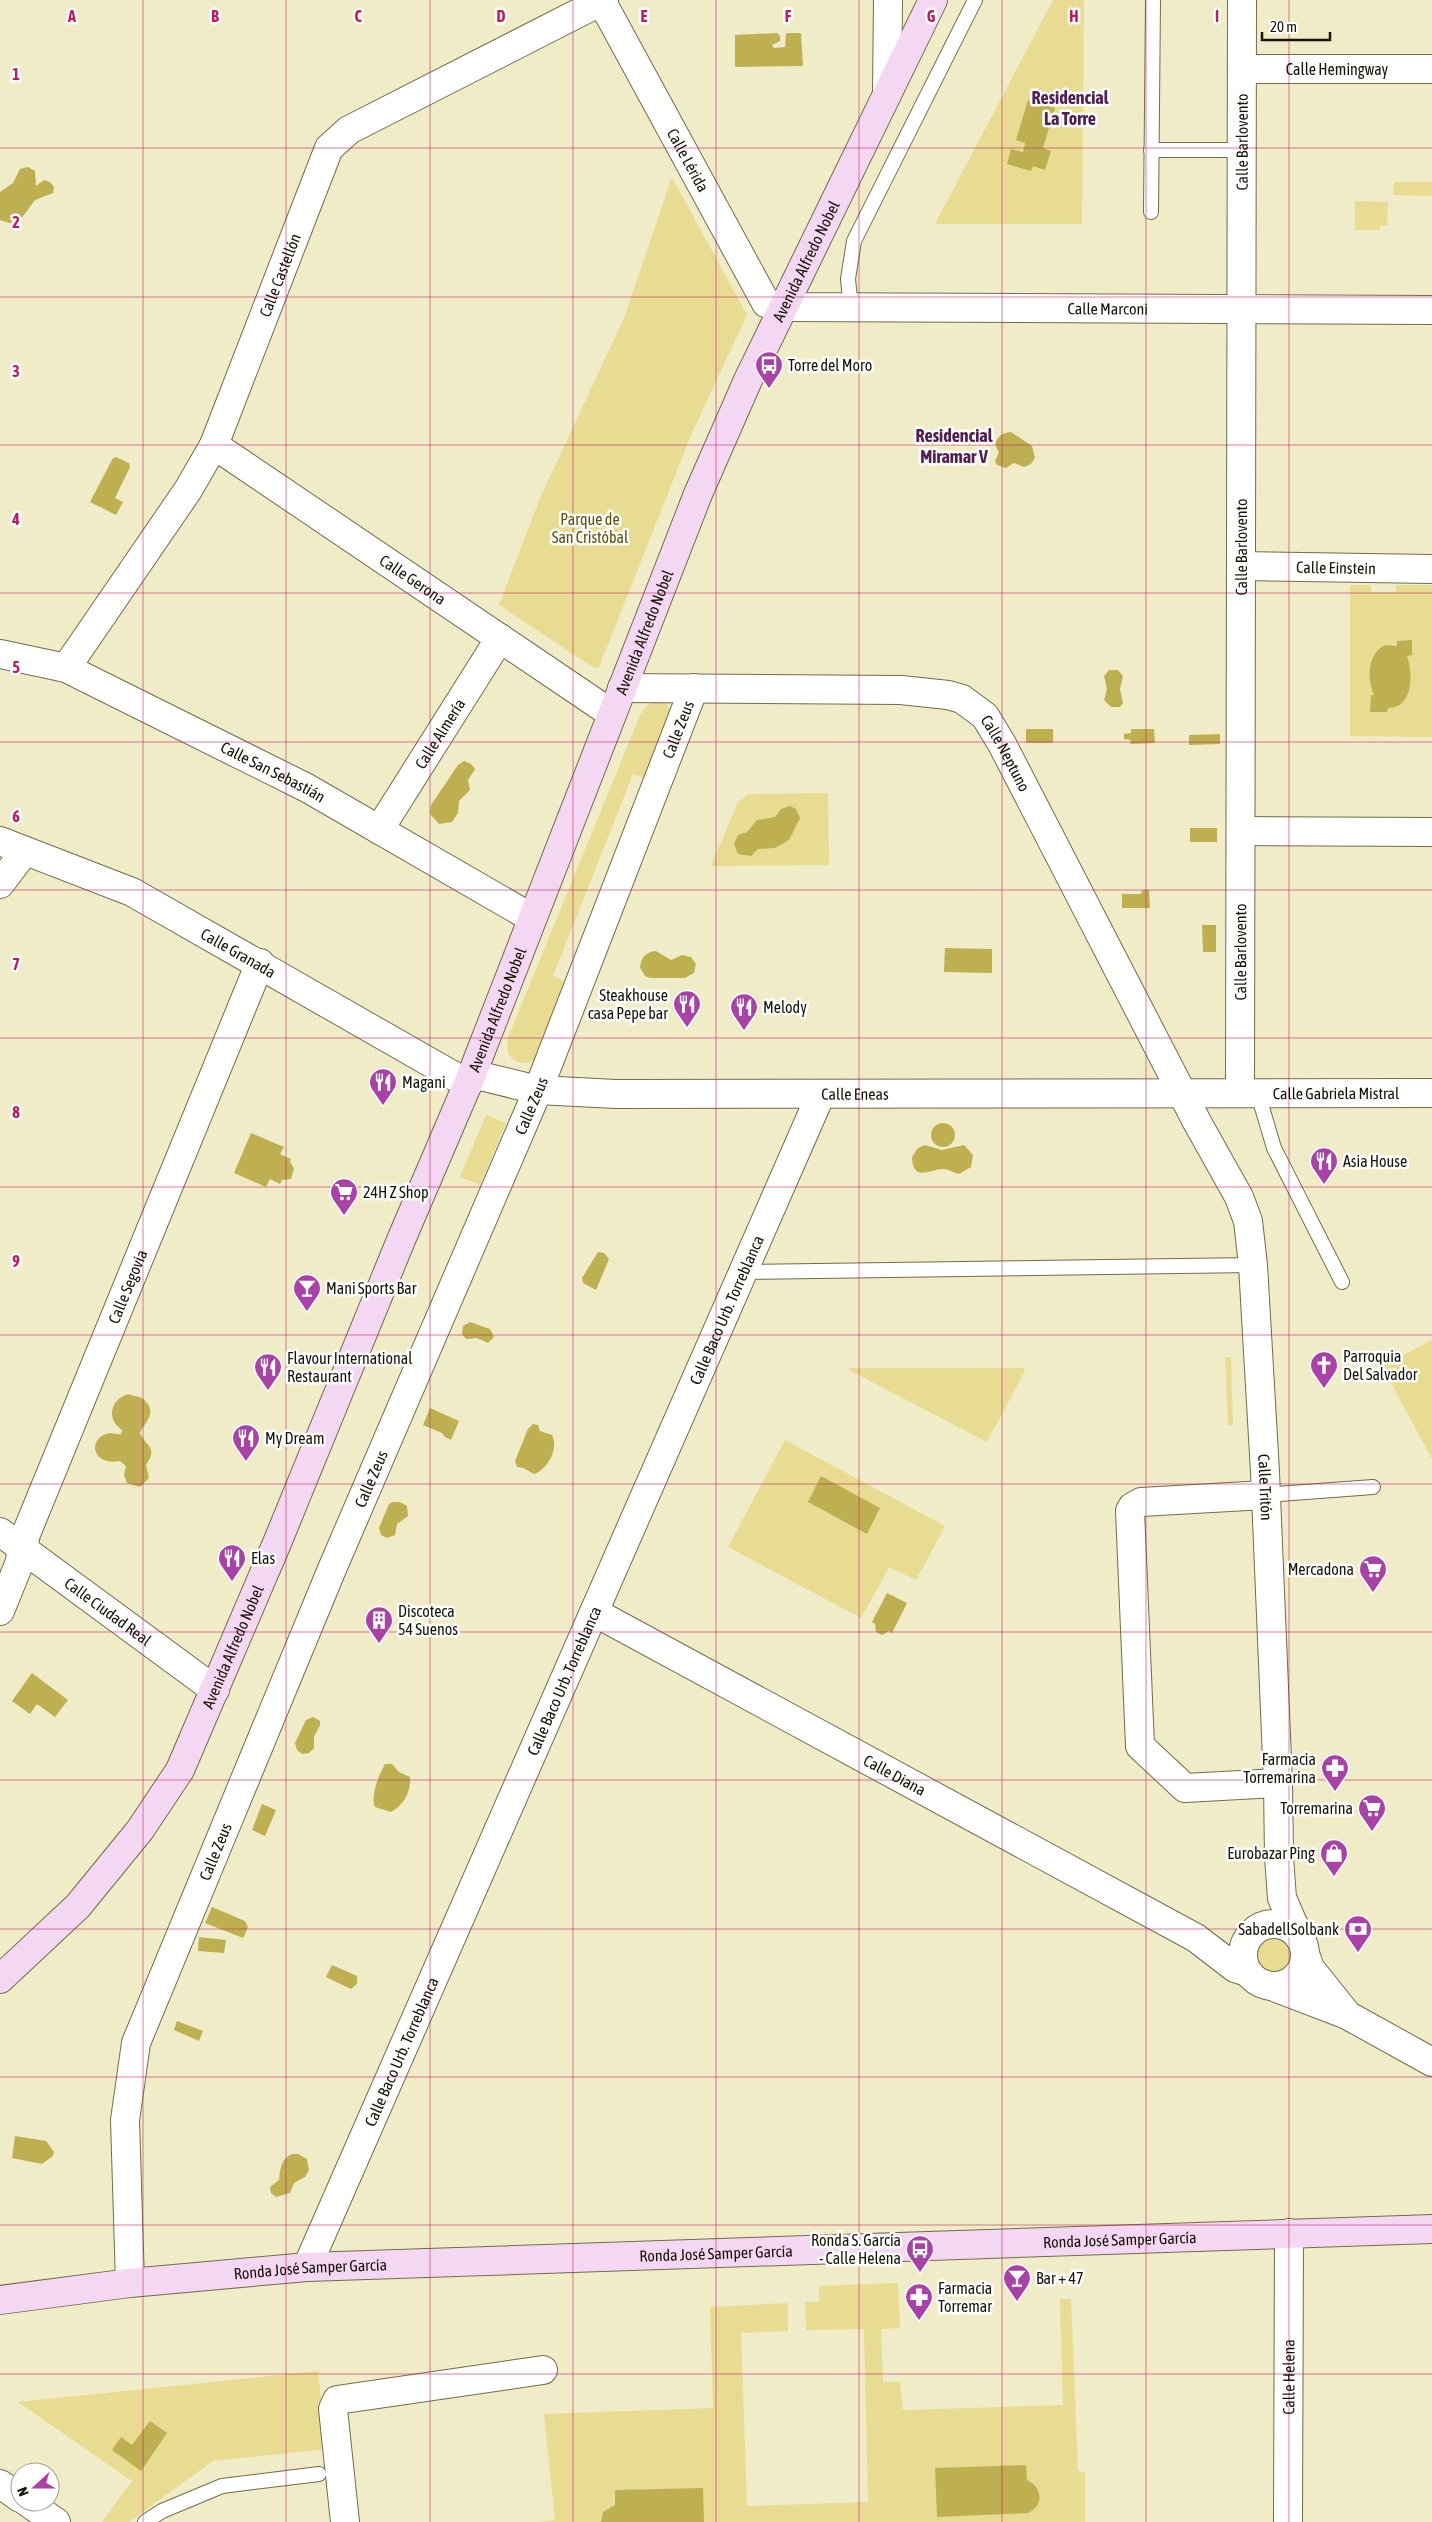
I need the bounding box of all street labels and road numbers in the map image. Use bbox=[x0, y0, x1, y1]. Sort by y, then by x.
street label: Calle Hemingway bbox=[1286, 60, 1389, 79]
street label: Calle Barlovento bbox=[1233, 93, 1251, 191]
street label: Calle Lérida bbox=[664, 125, 713, 195]
street label: Avenida Alfredo Nobel bbox=[769, 197, 843, 324]
street label: Calle Castellón bbox=[255, 231, 304, 319]
street label: Calle Marconi bbox=[1068, 299, 1148, 318]
street label: Calle Barlovento bbox=[1232, 498, 1250, 596]
street label: Calle Gerona bbox=[376, 551, 449, 608]
street label: Calle Einstein bbox=[1296, 558, 1376, 577]
street label: Avenida Alfredo Nobel bbox=[612, 567, 677, 697]
street label: Calle Almería bbox=[411, 695, 469, 772]
street label: Calle Zeus bbox=[659, 698, 697, 761]
street label: Calle Neptuno bbox=[977, 712, 1034, 794]
street label: Calle San Sebastián bbox=[218, 738, 329, 806]
street label: Calle Barlovento bbox=[1231, 903, 1249, 1001]
street label: Calle Granada bbox=[198, 924, 279, 981]
street label: Avenida Alfredo Nobel bbox=[465, 944, 530, 1074]
street label: Calle Zeus bbox=[511, 1074, 551, 1137]
street label: Calle Gabriela Mistral bbox=[1273, 1084, 1400, 1102]
street label: Calle Eneas bbox=[821, 1085, 889, 1103]
street label: Calle Baco Urb. Torreblanca bbox=[686, 1233, 767, 1387]
street label: Calle Segovia bbox=[104, 1247, 151, 1326]
street label: Calle Zeus bbox=[351, 1447, 391, 1510]
street label: Calle Tritón bbox=[1255, 1453, 1276, 1521]
street label: Calle Ciudad Real bbox=[61, 1574, 155, 1650]
street label: Avenida Alfredo Nobel bbox=[198, 1582, 267, 1711]
street label: Calle Baco Urb. Torreblanca bbox=[523, 1604, 604, 1758]
street label: Calle Diana bbox=[861, 1751, 929, 1799]
street label: Calle Zeus bbox=[195, 1820, 235, 1883]
street label: Calle Baco Urb. Torreblanca bbox=[361, 1975, 442, 2129]
street label: Ronda José Samper García bbox=[1043, 2228, 1197, 2251]
street label: Ronda José Samper García bbox=[639, 2242, 793, 2265]
street label: Ronda José Samper García bbox=[233, 2255, 387, 2283]
street label: Calle Helena bbox=[1279, 2339, 1298, 2415]

